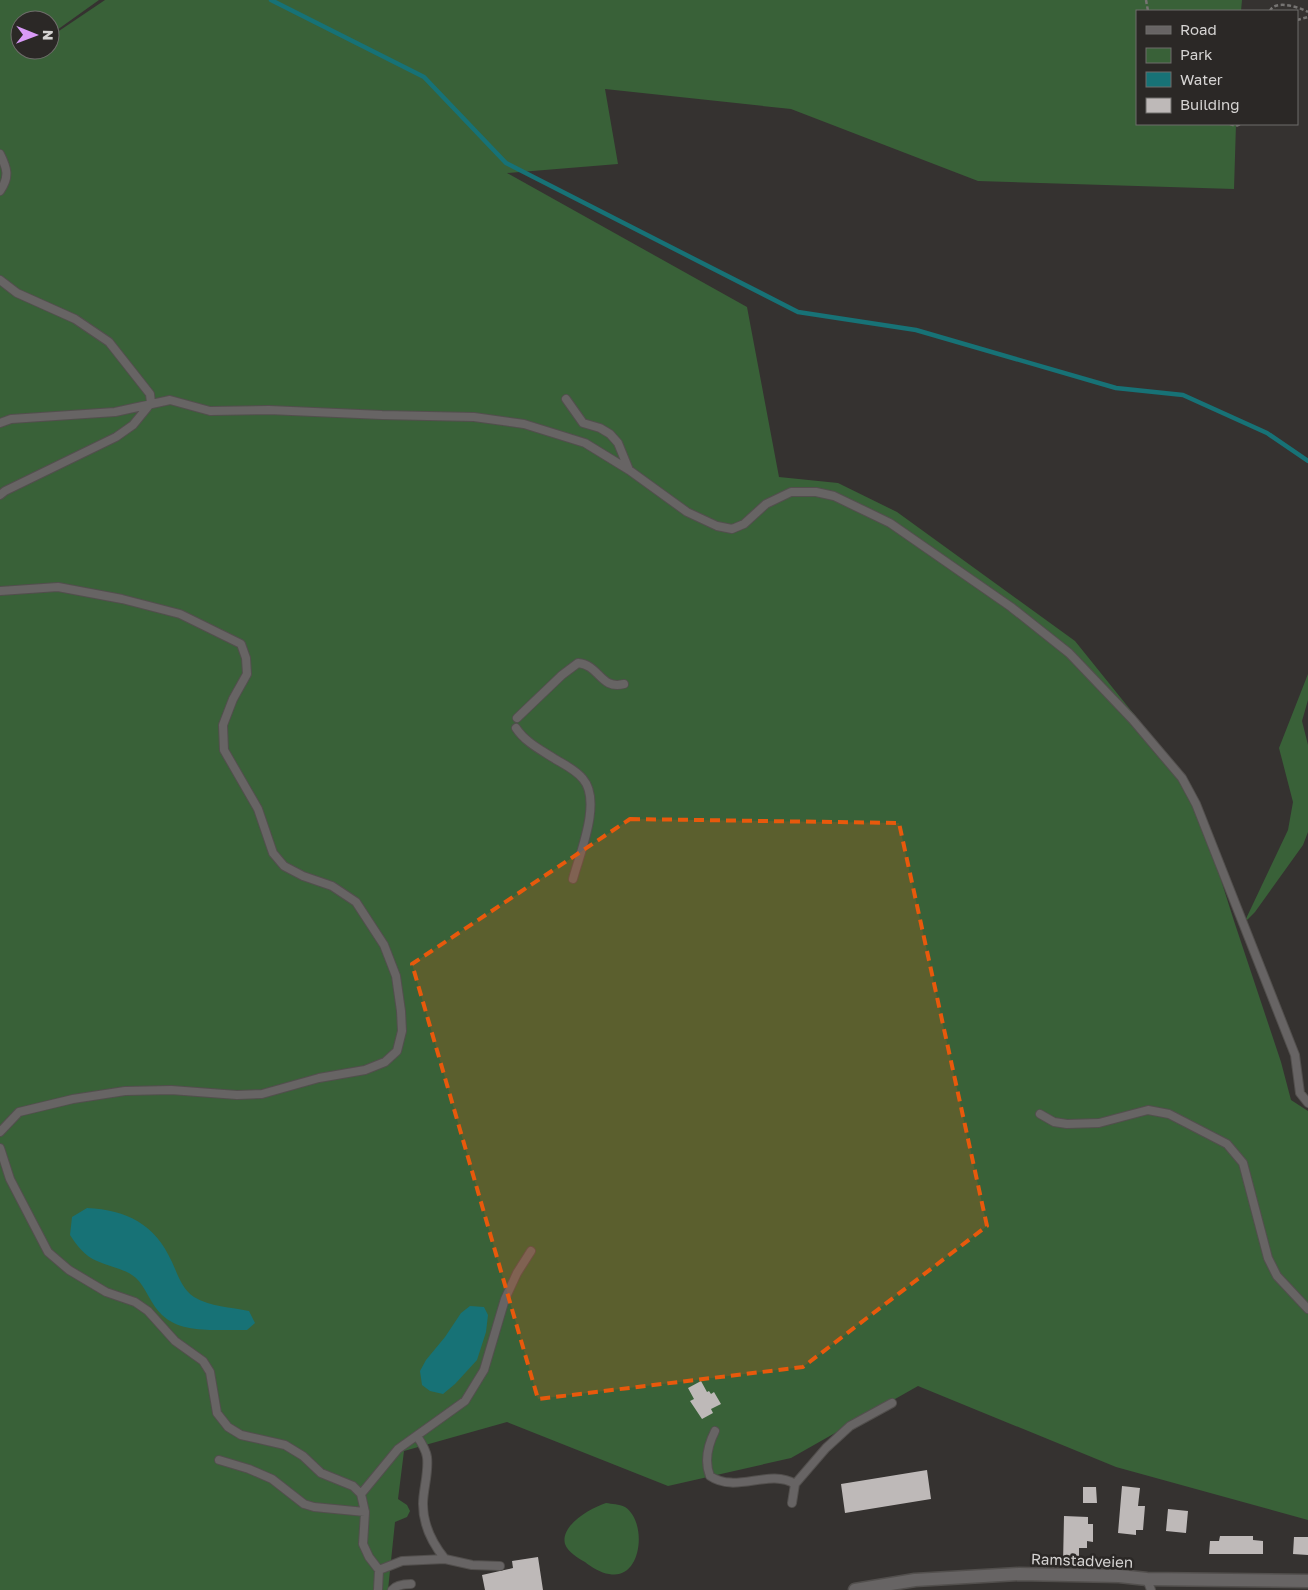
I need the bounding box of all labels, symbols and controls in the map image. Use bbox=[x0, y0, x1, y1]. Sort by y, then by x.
north arrow bbox=[10, 10, 60, 60]
legend bbox=[1136, 10, 1298, 125]
text: Road bbox=[1180, 20, 1217, 38]
text: N bbox=[40, 30, 57, 41]
text: Park bbox=[1180, 45, 1213, 63]
text: Water bbox=[1180, 70, 1223, 88]
text: Building bbox=[1180, 95, 1240, 113]
street label: Ramstadveien bbox=[1031, 1549, 1133, 1571]

